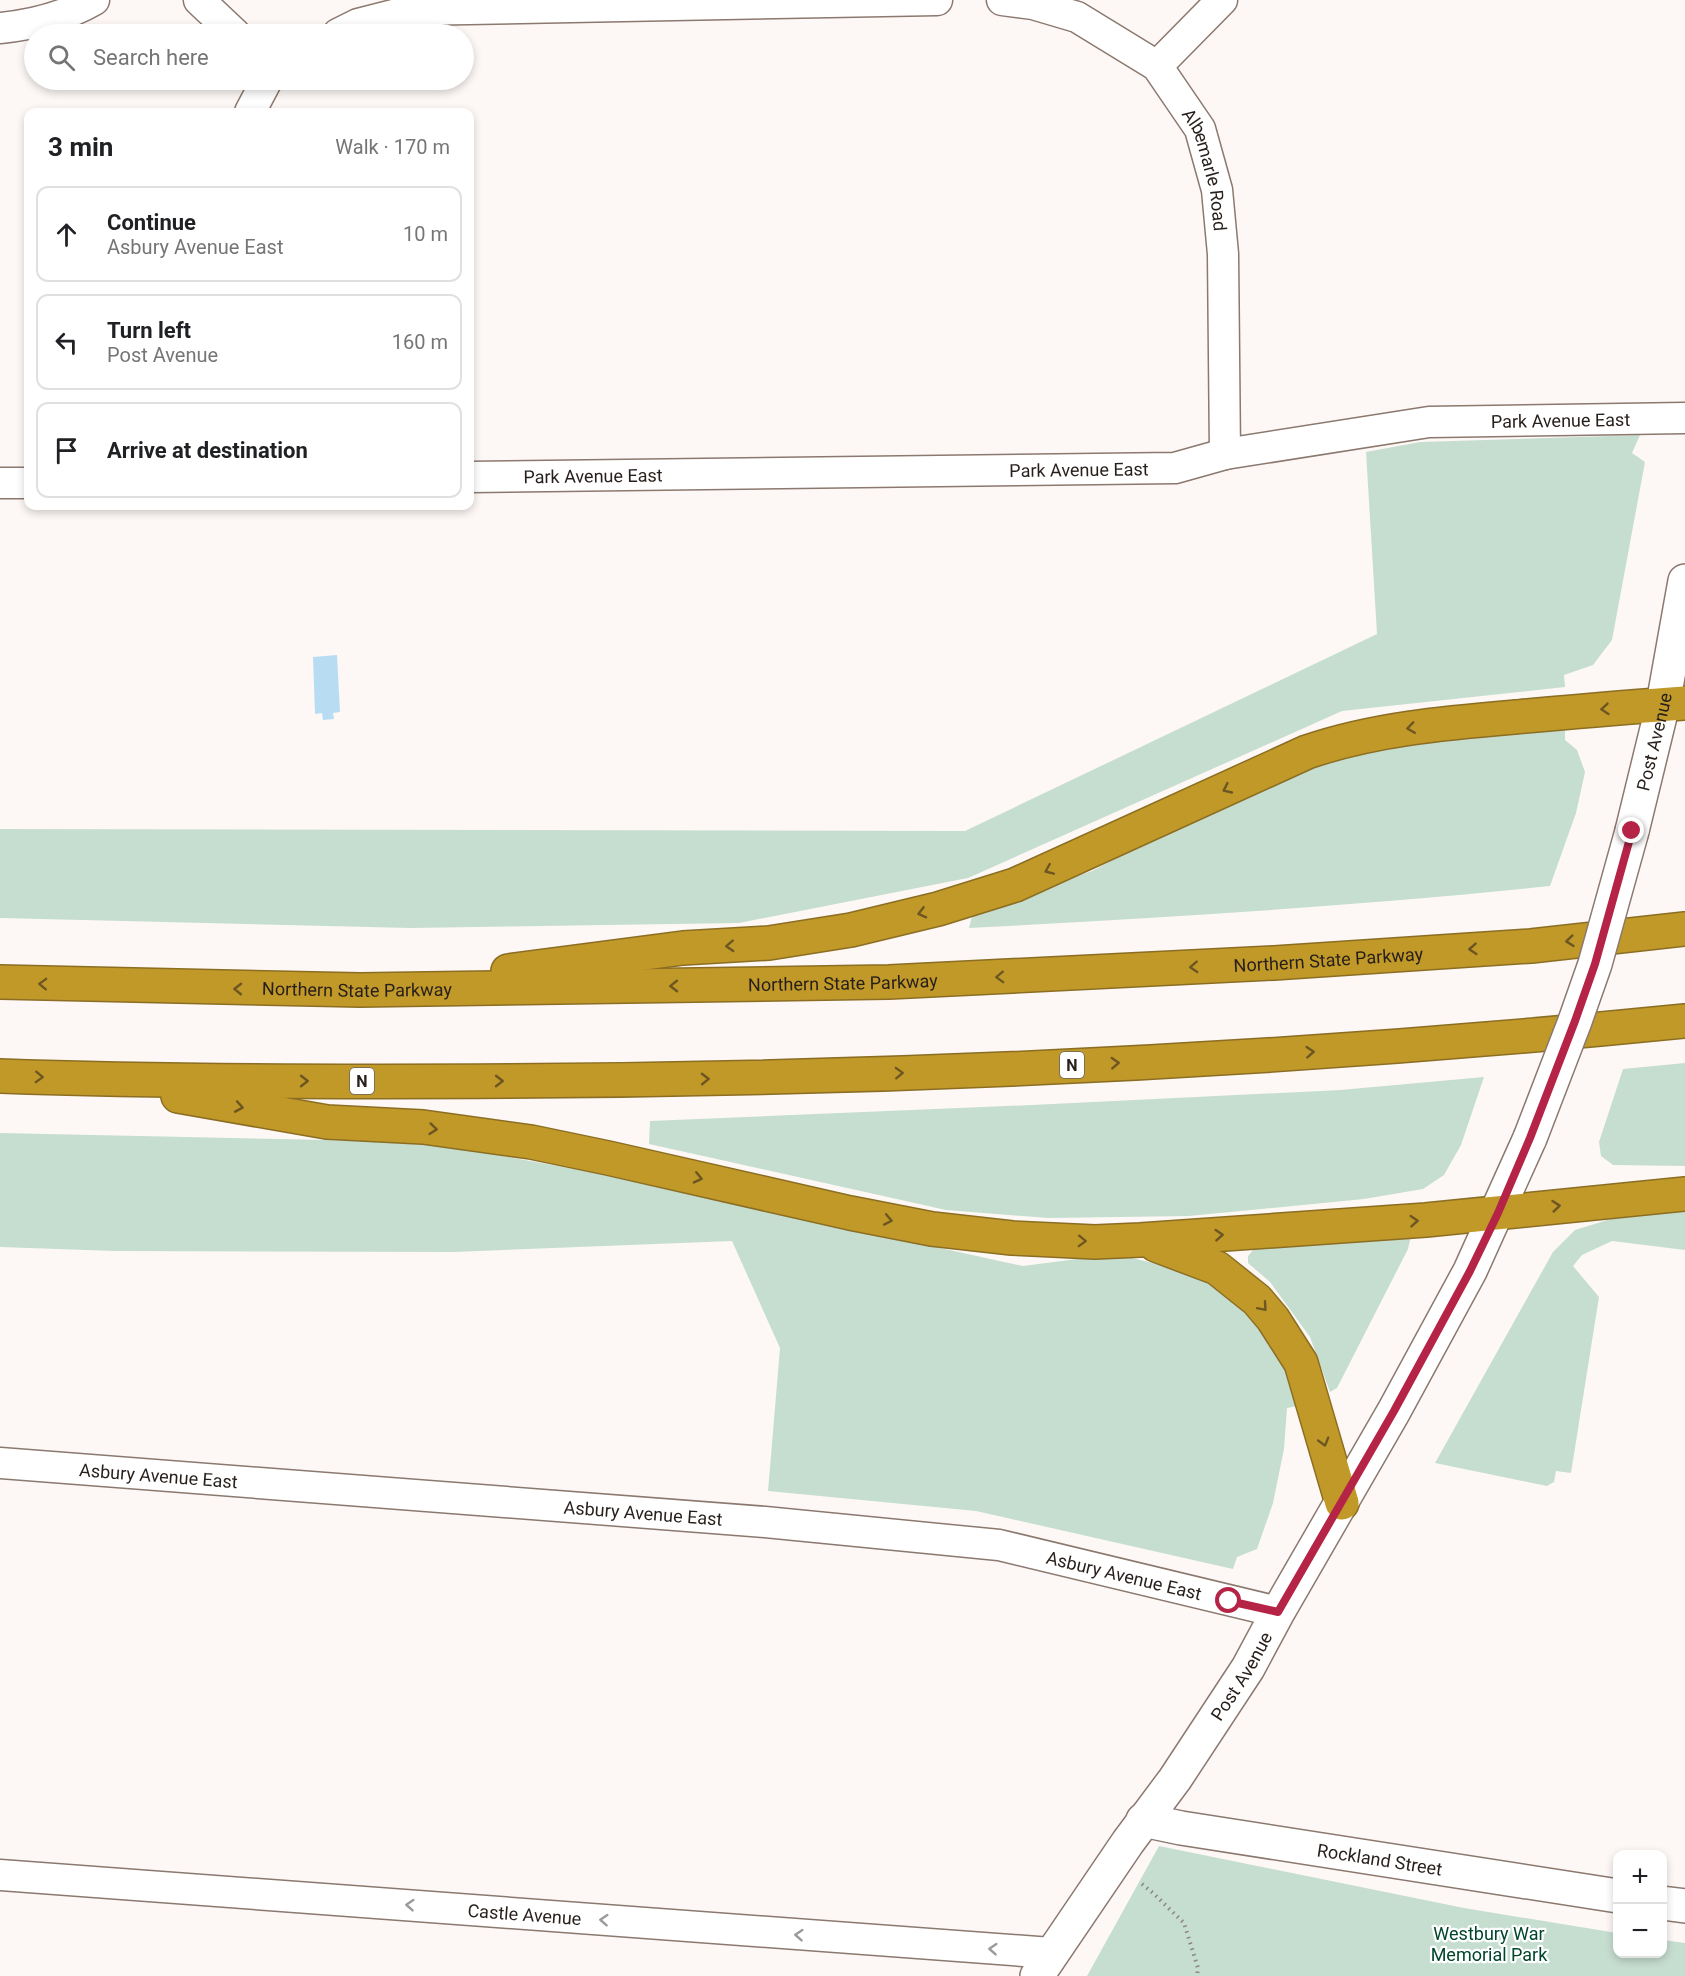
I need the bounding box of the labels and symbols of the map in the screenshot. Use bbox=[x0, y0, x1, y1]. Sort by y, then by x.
street label: Albemarle Road bbox=[1178, 104, 1231, 232]
street label: Park Avenue East bbox=[1491, 408, 1630, 432]
street label: Park Avenue East bbox=[1009, 458, 1149, 481]
street label: Park Avenue East bbox=[523, 464, 663, 487]
street label: Post Avenue bbox=[1632, 691, 1675, 793]
one-way arrow bbox=[1600, 702, 1609, 715]
one-way arrow bbox=[1406, 722, 1415, 734]
one-way arrow bbox=[1222, 782, 1233, 794]
route end bbox=[1618, 817, 1644, 843]
one-way arrow bbox=[1045, 863, 1056, 875]
one-way arrow bbox=[917, 906, 927, 919]
one-way arrow bbox=[1565, 935, 1574, 947]
one-way arrow bbox=[725, 940, 734, 953]
street label: Northern State Parkway bbox=[1233, 943, 1424, 975]
one-way arrow bbox=[1468, 943, 1477, 956]
one-way arrow bbox=[1190, 961, 1199, 974]
street label: Northern State Parkway bbox=[748, 969, 939, 995]
one-way arrow bbox=[995, 971, 1004, 984]
one-way arrow bbox=[39, 977, 48, 990]
street label: Northern State Parkway bbox=[262, 977, 452, 1001]
one-way arrow bbox=[669, 980, 678, 993]
one-way arrow bbox=[234, 983, 243, 995]
one-way arrow bbox=[1305, 1045, 1314, 1058]
road number: N bbox=[1060, 1052, 1084, 1078]
one-way arrow bbox=[1111, 1056, 1120, 1069]
one-way arrow bbox=[895, 1066, 904, 1079]
road number: N bbox=[350, 1068, 374, 1094]
one-way arrow bbox=[35, 1071, 44, 1083]
one-way arrow bbox=[700, 1073, 709, 1085]
one-way arrow bbox=[300, 1075, 309, 1087]
one-way arrow bbox=[495, 1075, 504, 1087]
one-way arrow bbox=[234, 1100, 244, 1112]
one-way arrow bbox=[428, 1122, 437, 1134]
one-way arrow bbox=[692, 1171, 702, 1184]
one-way arrow bbox=[1551, 1201, 1560, 1213]
one-way arrow bbox=[883, 1214, 893, 1226]
one-way arrow bbox=[1409, 1214, 1418, 1227]
one-way arrow bbox=[1215, 1228, 1224, 1241]
one-way arrow bbox=[1077, 1235, 1086, 1248]
one-way arrow bbox=[1256, 1300, 1267, 1311]
one-way arrow bbox=[1317, 1436, 1329, 1447]
street label: Asbury Avenue East bbox=[78, 1459, 239, 1492]
street label: Asbury Avenue East bbox=[563, 1496, 723, 1529]
street label: Asbury Avenue East bbox=[1044, 1546, 1204, 1604]
route start bbox=[1215, 1587, 1241, 1613]
street label: Post Avenue bbox=[1206, 1628, 1276, 1724]
street label: Rockland Street bbox=[1316, 1839, 1444, 1879]
one-way arrow bbox=[405, 1899, 414, 1912]
street label: Castle Avenue bbox=[467, 1899, 582, 1929]
one-way arrow bbox=[600, 1914, 609, 1927]
park label: Westbury War Memorial Park bbox=[1431, 1923, 1548, 1965]
one-way arrow bbox=[794, 1928, 803, 1941]
one-way arrow bbox=[988, 1943, 998, 1956]

